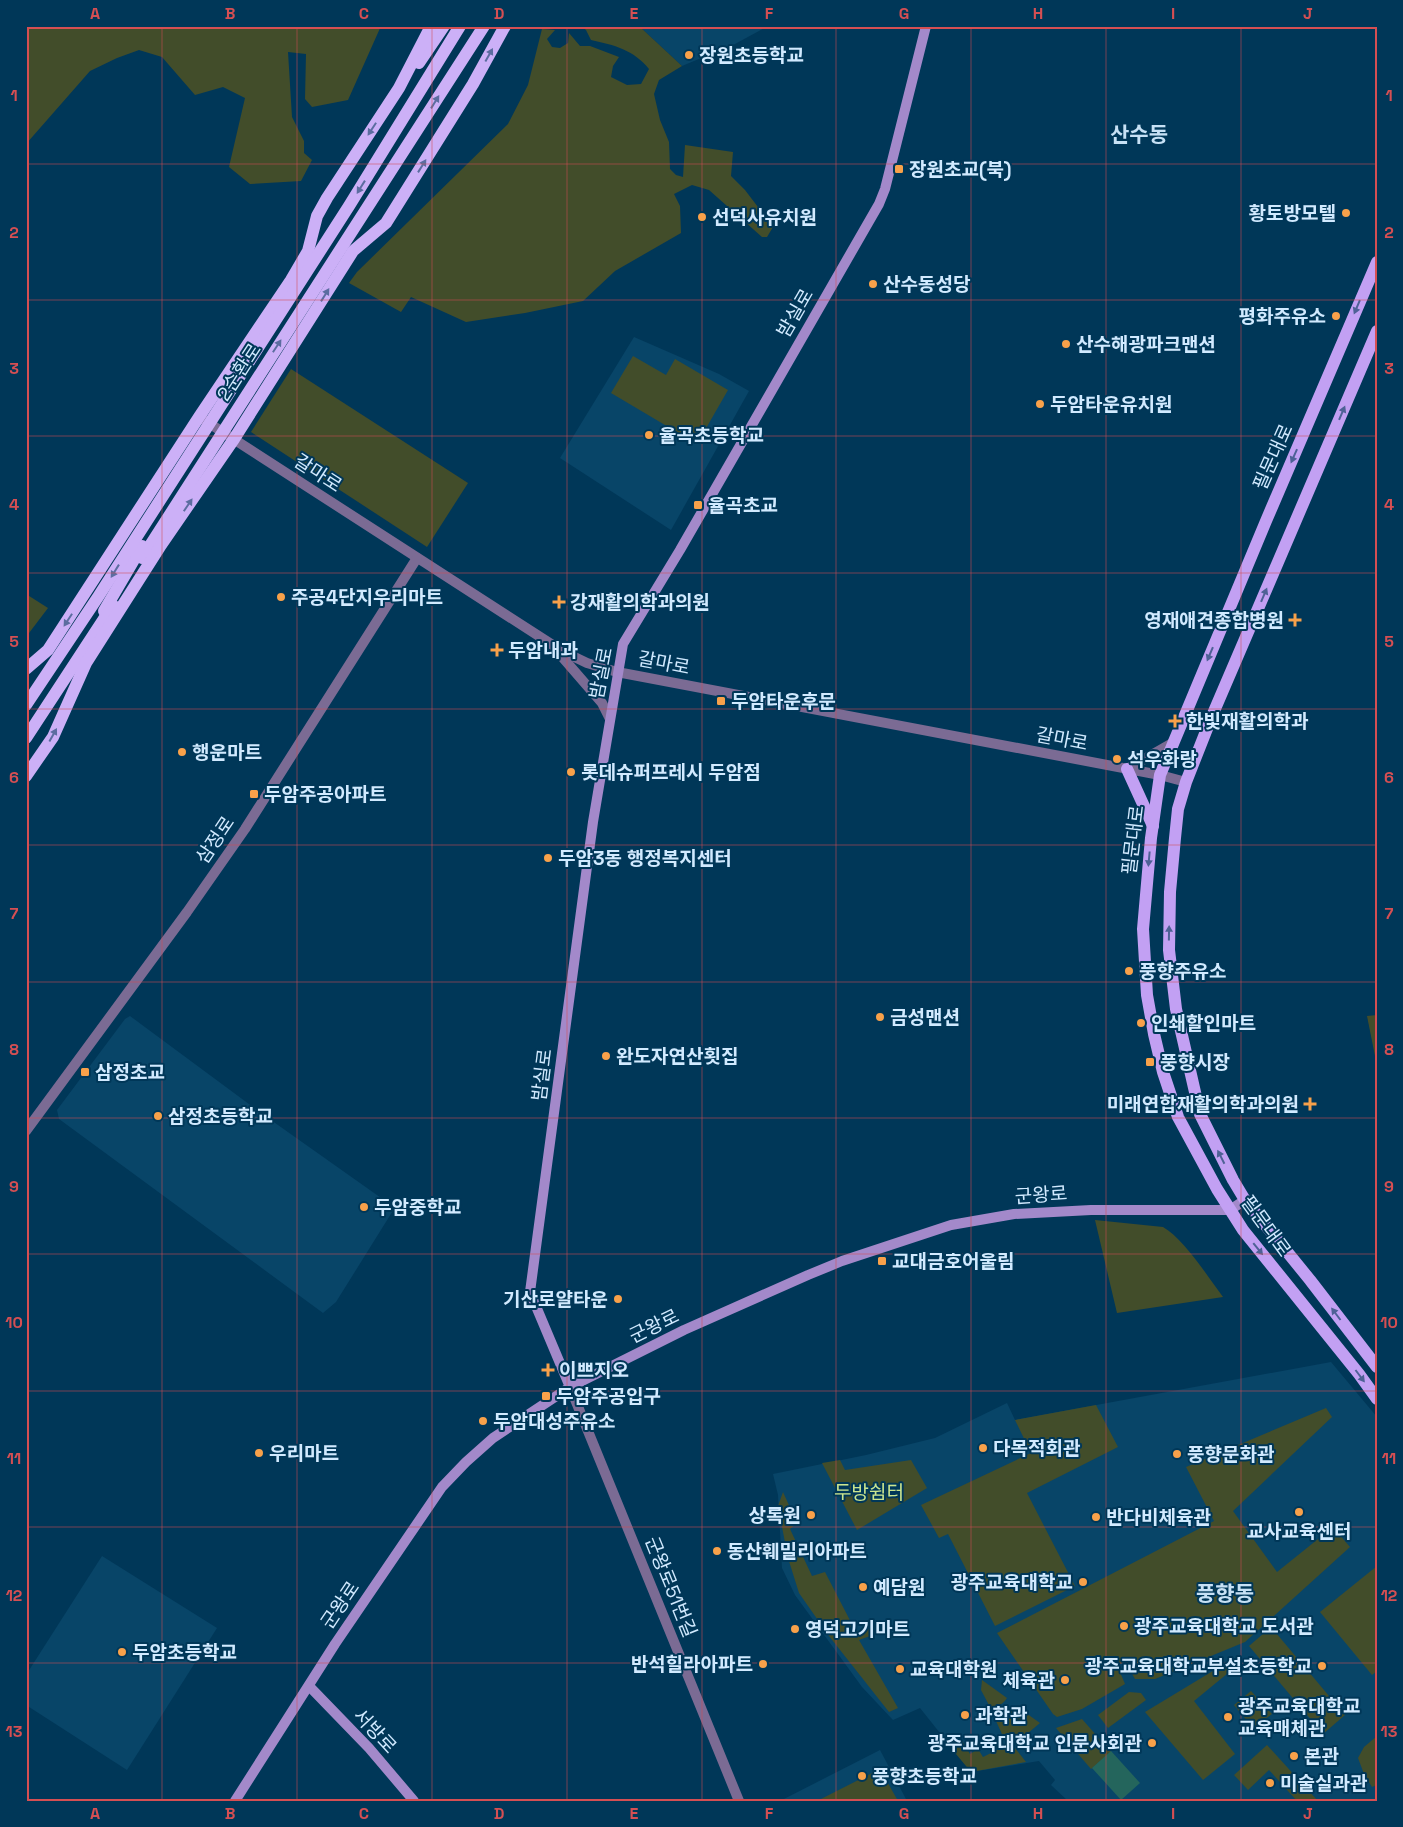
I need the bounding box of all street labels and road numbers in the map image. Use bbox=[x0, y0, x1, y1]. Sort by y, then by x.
street label: 밤실로 bbox=[771, 284, 819, 342]
street label: 2순환로 bbox=[211, 338, 267, 406]
street label: 필문대로 bbox=[1247, 420, 1299, 494]
street label: 갈마로 bbox=[289, 448, 347, 498]
street label: 밤실로 bbox=[584, 645, 618, 701]
street label: 갈마로 bbox=[636, 646, 692, 680]
street label: 갈마로 bbox=[1034, 722, 1090, 756]
street label: 필문대로 bbox=[1116, 804, 1150, 876]
street label: 삼정로 bbox=[190, 811, 240, 869]
street label: 밤실로 bbox=[526, 1047, 558, 1103]
street label: 군왕로 bbox=[1014, 1181, 1068, 1209]
street label: 필문대로 bbox=[1235, 1190, 1297, 1262]
street label: 군왕로 bbox=[625, 1303, 683, 1349]
street label: 군왕로51번길 bbox=[639, 1533, 703, 1641]
street label: 군왕로 bbox=[315, 1576, 365, 1634]
street label: 서방로 bbox=[348, 1703, 402, 1759]

